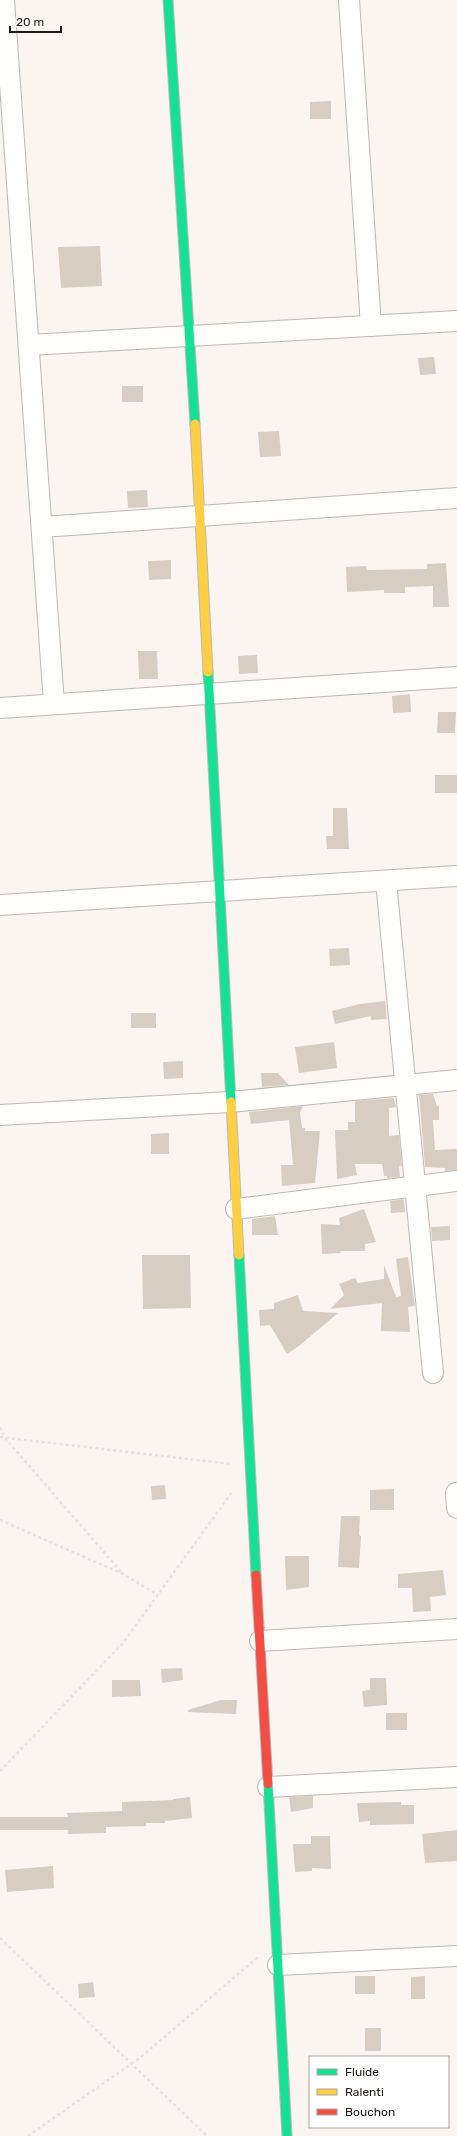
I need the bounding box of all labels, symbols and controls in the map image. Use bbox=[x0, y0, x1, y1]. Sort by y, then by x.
scale bar bbox=[10, 8, 61, 34]
text: 20 m bbox=[16, 15, 44, 29]
legend bbox=[309, 2056, 449, 2128]
text: Fluide bbox=[345, 2065, 379, 2079]
text: Ralenti bbox=[345, 2085, 384, 2099]
text: Bouchon bbox=[345, 2105, 395, 2119]

